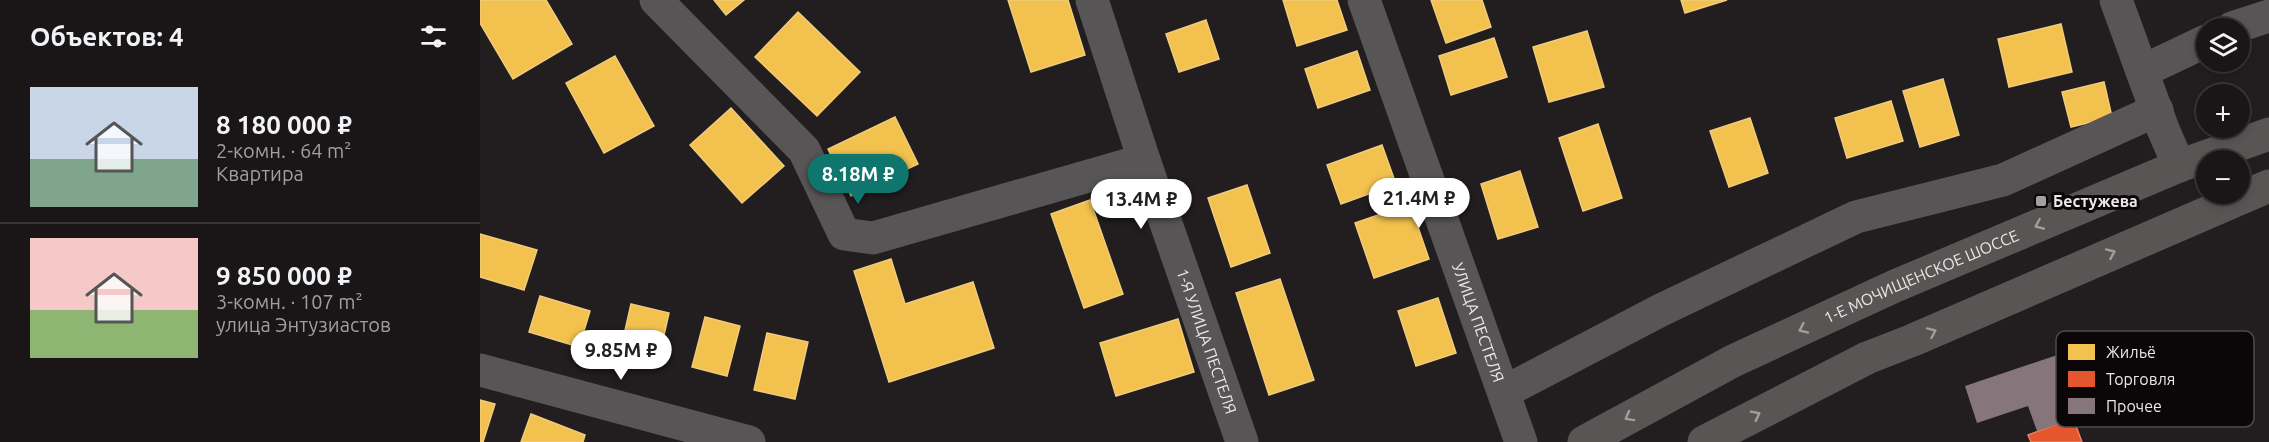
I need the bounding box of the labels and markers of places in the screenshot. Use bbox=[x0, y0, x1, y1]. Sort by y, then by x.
pin: 8.18M ₽ bbox=[803, 154, 913, 205]
pin: 21.4M ₽ bbox=[1364, 178, 1474, 229]
pin: 13.4M ₽ bbox=[1086, 179, 1196, 230]
place label: Бестужева bbox=[2053, 192, 2138, 210]
marker: Бестужева bbox=[2034, 194, 2048, 208]
pin: 9.85M ₽ bbox=[566, 330, 676, 381]

